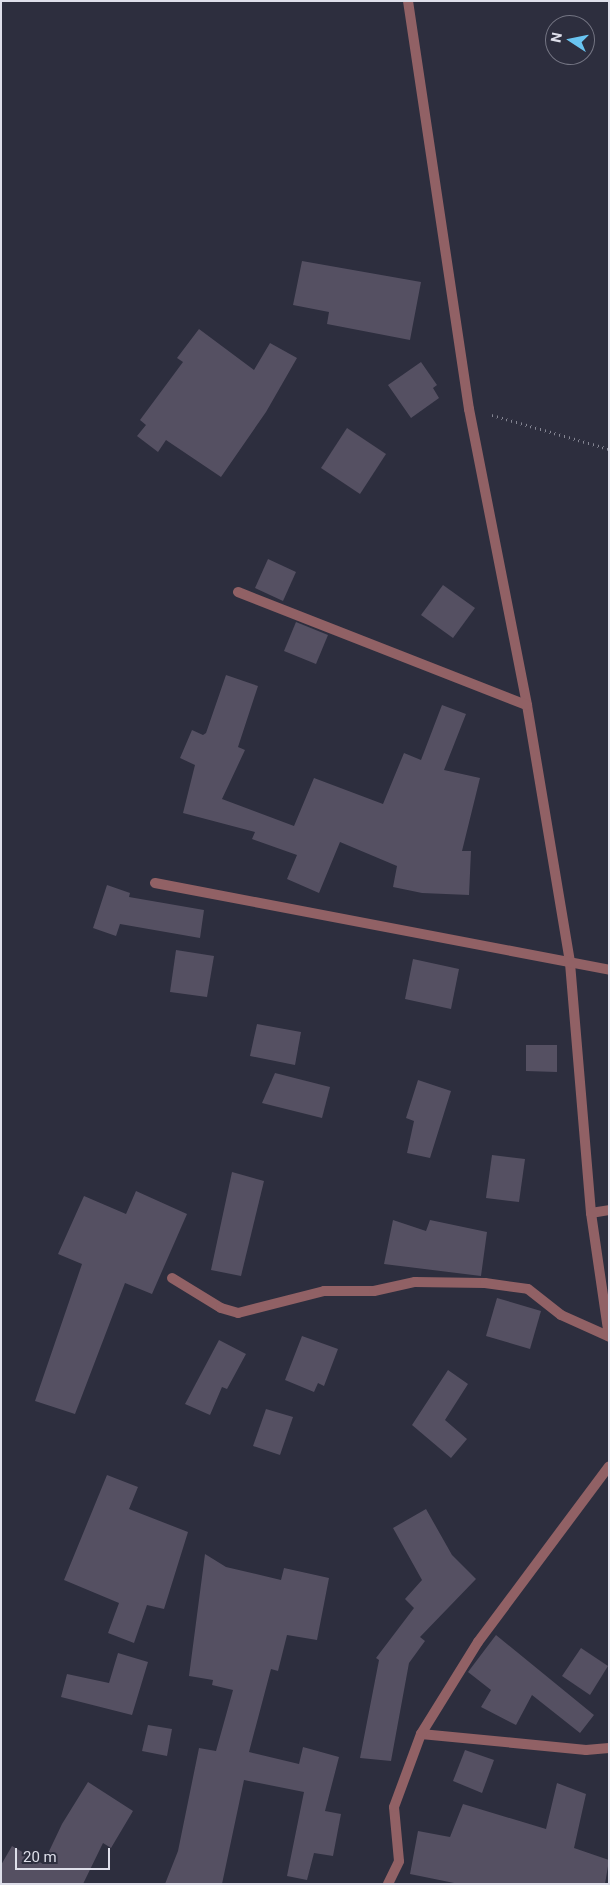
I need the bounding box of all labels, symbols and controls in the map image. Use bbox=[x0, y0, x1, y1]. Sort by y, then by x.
north arrow bbox=[545, 15, 595, 65]
text: N bbox=[547, 31, 565, 44]
scale bar bbox=[18, 1838, 112, 1870]
text: 20 m bbox=[23, 1848, 57, 1866]

